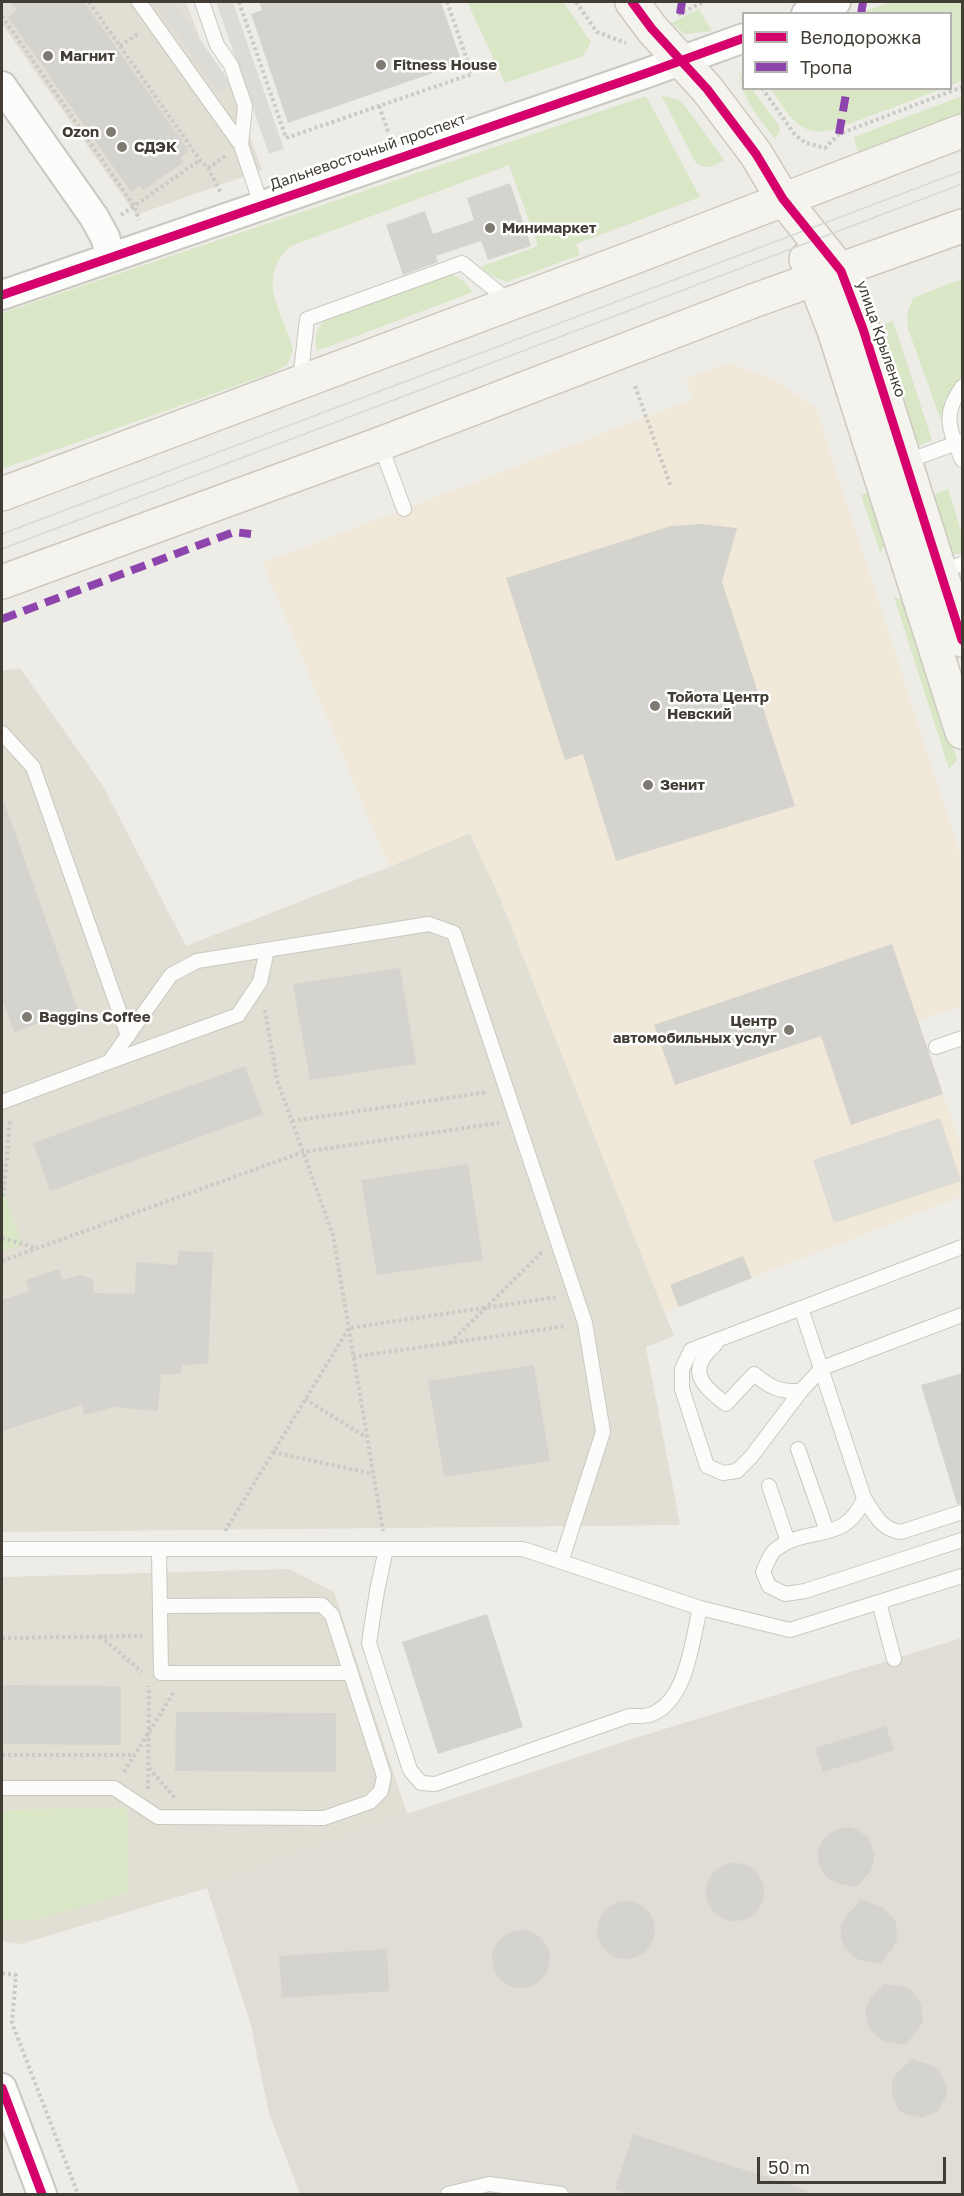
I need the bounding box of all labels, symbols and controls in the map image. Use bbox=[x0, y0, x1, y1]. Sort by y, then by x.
legend bbox=[742, 12, 952, 90]
text: Велодорожка bbox=[800, 26, 921, 48]
place label: Магнит bbox=[60, 47, 115, 65]
marker: Магнит bbox=[41, 49, 55, 63]
place label: Fitness House bbox=[393, 56, 497, 74]
text: Тропа bbox=[800, 56, 852, 78]
marker: Fitness House bbox=[374, 58, 388, 72]
street label: Дальневосточный проспект bbox=[268, 110, 468, 194]
place label: Ozon bbox=[62, 123, 99, 141]
marker: Ozon bbox=[104, 125, 118, 139]
place label: СДЭК bbox=[134, 138, 177, 156]
marker: СДЭК bbox=[115, 140, 129, 154]
place label: Минимаркет bbox=[502, 219, 596, 237]
marker: Минимаркет bbox=[483, 221, 497, 235]
street label: улица Крыленко bbox=[853, 278, 909, 400]
place label: Тойота Центр Невский bbox=[667, 688, 769, 723]
marker: Тойота Центр Невский bbox=[648, 699, 662, 713]
place label: Зенит bbox=[660, 776, 705, 794]
marker: Зенит bbox=[641, 778, 655, 792]
place label: Baggins Coffee bbox=[39, 1008, 151, 1026]
marker: Baggins Coffee bbox=[20, 1010, 34, 1024]
place label: Центр автомобильных услуг bbox=[613, 1012, 777, 1047]
marker: Центр автомобильных услуг bbox=[782, 1023, 796, 1037]
scale bar bbox=[760, 2145, 949, 2183]
text: 50 m bbox=[768, 2156, 810, 2178]

